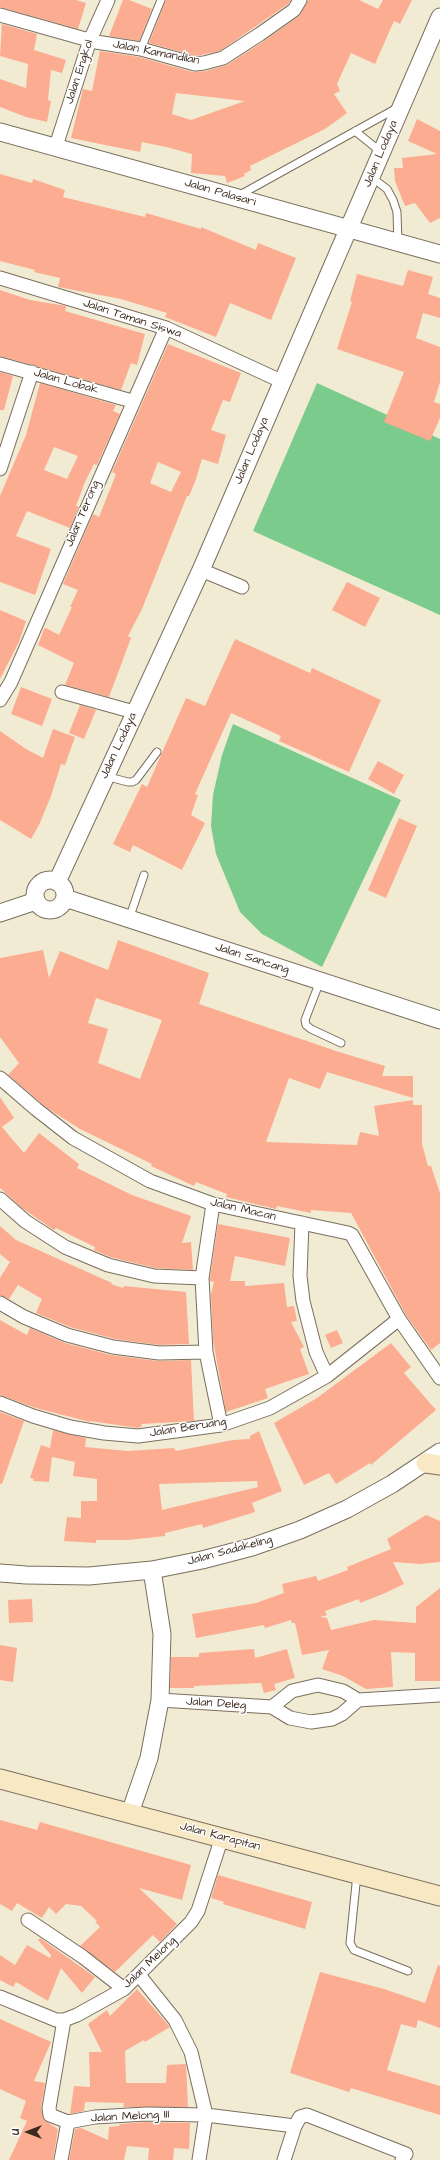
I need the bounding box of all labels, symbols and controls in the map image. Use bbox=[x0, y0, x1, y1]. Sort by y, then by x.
street label: Jalan Engkol bbox=[63, 38, 97, 106]
street label: Jalan Kamandilan bbox=[111, 38, 201, 68]
street label: Jalan Lodaya bbox=[360, 118, 402, 190]
street label: Jalan Palasari bbox=[183, 176, 257, 210]
street label: Jalan Taman Siswa bbox=[81, 296, 183, 342]
street label: Jalan Lobak bbox=[32, 366, 100, 398]
street label: Jalan Lodaya bbox=[231, 415, 273, 487]
street label: Jalan Terong bbox=[63, 479, 103, 549]
street label: Jalan Lodaya bbox=[97, 711, 141, 781]
street label: Jalan Sancang bbox=[213, 940, 291, 978]
street label: Jalan Macan bbox=[209, 1195, 277, 1225]
street label: Jalan Beruang bbox=[149, 1415, 227, 1441]
street label: Jalan Sadakeling bbox=[186, 1533, 274, 1569]
street label: Jalan Deleg bbox=[186, 1695, 246, 1713]
street label: Jalan Karapitan bbox=[178, 1819, 262, 1855]
street label: Jalan Melong bbox=[120, 1934, 180, 1992]
street label: Jalan Melong III bbox=[90, 2108, 170, 2126]
north arrow bbox=[8, 2112, 48, 2152]
text: U bbox=[8, 2129, 23, 2135]

